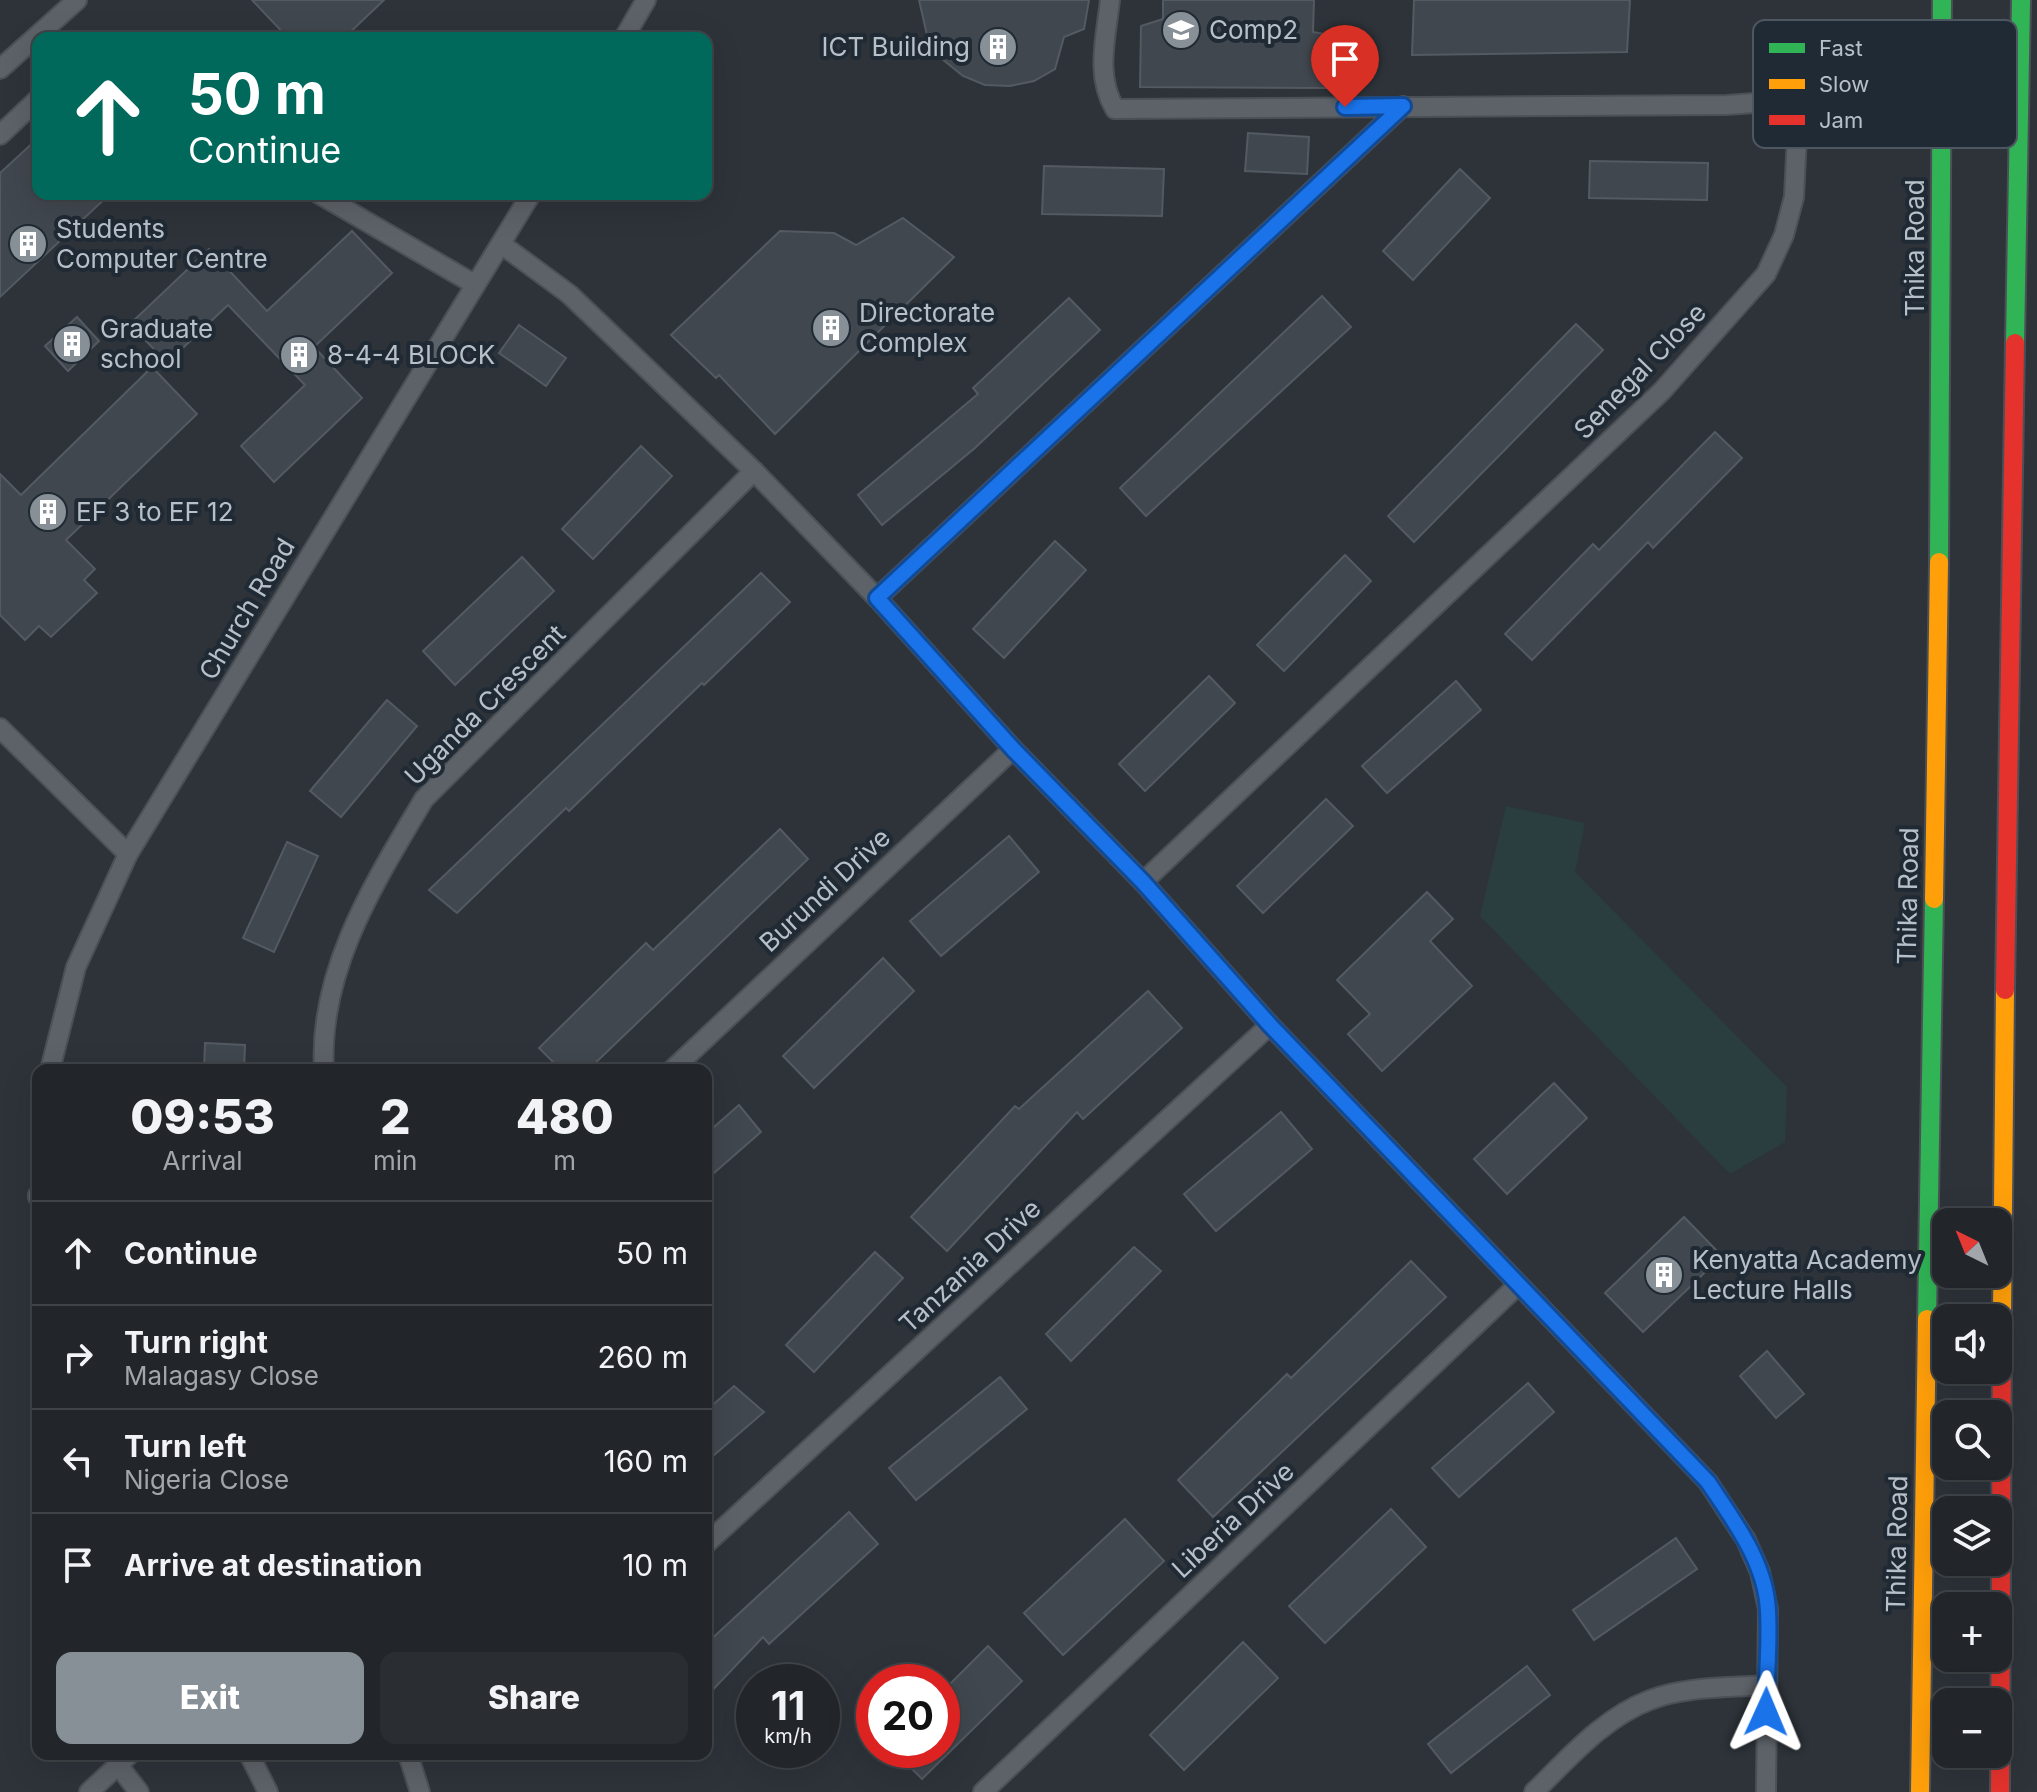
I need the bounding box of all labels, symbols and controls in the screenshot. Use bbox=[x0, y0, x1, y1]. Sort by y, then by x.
school or university icon: Comp2 bbox=[1160, 9, 1202, 51]
place label: Comp2 bbox=[1209, 14, 1298, 45]
legend bbox=[1753, 20, 2017, 148]
pin bbox=[1311, 25, 1379, 107]
building icon: ICT Building bbox=[977, 26, 1019, 68]
place label: ICT Building bbox=[821, 31, 970, 62]
text: Fast bbox=[1819, 35, 1863, 61]
icon: arrive bbox=[1323, 37, 1367, 81]
text: 50 m bbox=[188, 60, 326, 128]
icon: ahead bbox=[56, 64, 160, 168]
text: Slow bbox=[1819, 71, 1869, 97]
text: Jam bbox=[1819, 107, 1863, 133]
text: Continue bbox=[188, 128, 341, 172]
street label: Thika Road bbox=[1899, 179, 1930, 317]
place label: Students Computer Centre bbox=[56, 213, 268, 274]
building icon: Students Computer Centre bbox=[7, 223, 49, 265]
street label: Senegal Close bbox=[1567, 296, 1712, 445]
place label: Directorate Complex bbox=[859, 297, 995, 358]
building icon: Directorate Complex bbox=[810, 307, 852, 349]
place label: Graduate school bbox=[100, 313, 213, 374]
building icon: Graduate school bbox=[51, 323, 93, 365]
building icon: 8-4-4 BLOCK bbox=[278, 334, 320, 376]
place label: 8-4-4 BLOCK bbox=[327, 339, 495, 370]
building icon: EF 3 to EF 12 bbox=[27, 491, 69, 533]
place label: EF 3 to EF 12 bbox=[76, 496, 234, 527]
street label: Church Road bbox=[192, 532, 301, 685]
street label: Uganda Crescent bbox=[398, 618, 571, 791]
street label: Burundi Drive bbox=[753, 821, 896, 958]
street label: Thika Road bbox=[1891, 827, 1924, 965]
text: 09:53 bbox=[130, 1087, 275, 1146]
text: 2 bbox=[380, 1087, 411, 1146]
text: 480 bbox=[516, 1087, 614, 1146]
text: Arrival bbox=[163, 1145, 243, 1176]
text: min bbox=[373, 1145, 417, 1176]
text: m bbox=[553, 1145, 576, 1176]
street label: Tanzania Drive bbox=[893, 1192, 1047, 1339]
north arrow bbox=[1932, 1208, 2012, 1288]
map controls bbox=[1932, 1208, 2012, 1768]
icon: ahead bbox=[56, 1231, 100, 1275]
text: Continue bbox=[124, 1235, 258, 1271]
text: 50 m bbox=[616, 1235, 688, 1271]
place label: Kenyatta Academy Lecture Halls bbox=[1692, 1244, 1922, 1305]
building icon: Kenyatta Academy Lecture Halls bbox=[1643, 1254, 1685, 1296]
button: sound bbox=[1932, 1304, 2012, 1384]
text: Turn right bbox=[124, 1324, 268, 1360]
icon: right bbox=[56, 1335, 100, 1379]
text: 260 m bbox=[597, 1339, 688, 1375]
text: Malagasy Close bbox=[124, 1360, 319, 1391]
button: search bbox=[1932, 1400, 2012, 1480]
text: Turn left bbox=[124, 1428, 246, 1464]
icon: left bbox=[56, 1439, 100, 1483]
text: 160 m bbox=[604, 1443, 688, 1479]
street label: Liberia Drive bbox=[1165, 1455, 1300, 1584]
text: Nigeria Close bbox=[124, 1464, 289, 1495]
street label: Thika Road bbox=[1880, 1475, 1913, 1613]
button: layers bbox=[1932, 1496, 2012, 1576]
icon: arrive bbox=[56, 1543, 100, 1587]
text: Arrive at destination bbox=[124, 1547, 422, 1583]
text: 10 m bbox=[622, 1547, 688, 1583]
button: + bbox=[1932, 1592, 2012, 1672]
button: Exit bbox=[56, 1652, 364, 1744]
button: Share bbox=[380, 1652, 688, 1744]
speed limit sign: 20 bbox=[856, 1664, 960, 1768]
position arrow bbox=[1724, 1670, 1808, 1754]
text: 11 bbox=[771, 1681, 805, 1730]
button: − bbox=[1932, 1688, 2012, 1768]
text: km/h bbox=[764, 1724, 812, 1748]

